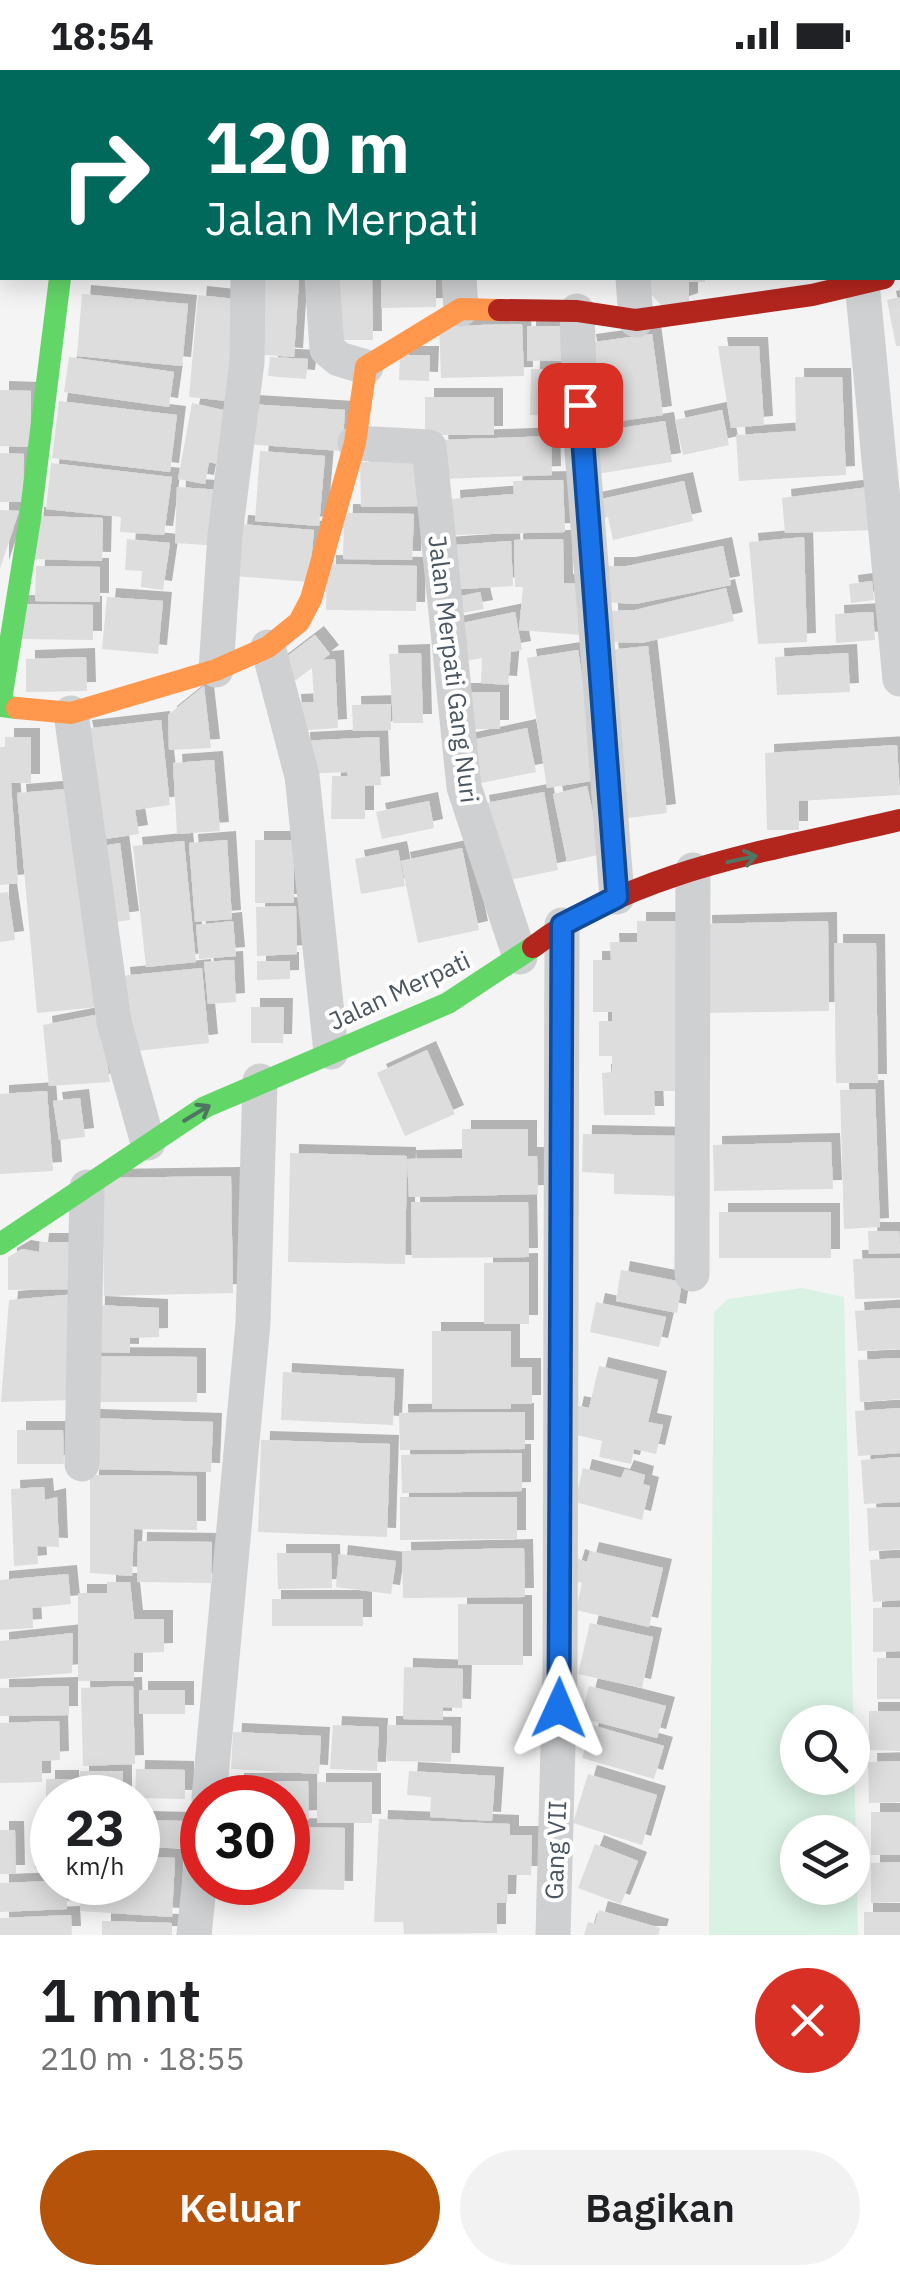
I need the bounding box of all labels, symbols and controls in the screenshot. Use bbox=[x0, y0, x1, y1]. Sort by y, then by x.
text: 18:54 bbox=[50, 11, 154, 60]
text: 120 m bbox=[205, 101, 410, 192]
icon: right bbox=[40, 110, 170, 240]
text: Jalan Merpati bbox=[205, 189, 479, 247]
pin bbox=[538, 363, 623, 448]
icon: arrive bbox=[553, 378, 608, 433]
street label: Jalan Merpati Gang Nuri bbox=[421, 533, 487, 805]
one-way arrow bbox=[726, 849, 758, 868]
street label: Jalan Merpati bbox=[323, 943, 475, 1037]
one-way arrow bbox=[182, 1103, 211, 1123]
position arrow bbox=[507, 1656, 611, 1760]
map controls bbox=[780, 1705, 870, 1905]
button: search bbox=[780, 1705, 870, 1795]
speed limit sign: 30 bbox=[180, 1775, 310, 1905]
text: 23 bbox=[65, 1795, 125, 1860]
street label: Gang VII bbox=[537, 1800, 573, 1900]
button: layers bbox=[780, 1815, 870, 1905]
text: km/h bbox=[66, 1849, 124, 1882]
text: 1 mnt bbox=[40, 1960, 201, 2039]
button: close bbox=[755, 1968, 860, 2073]
text: 210 m · 18:55 bbox=[40, 2037, 245, 2079]
button: Keluar bbox=[40, 2150, 440, 2265]
button: Bagikan bbox=[460, 2150, 860, 2265]

